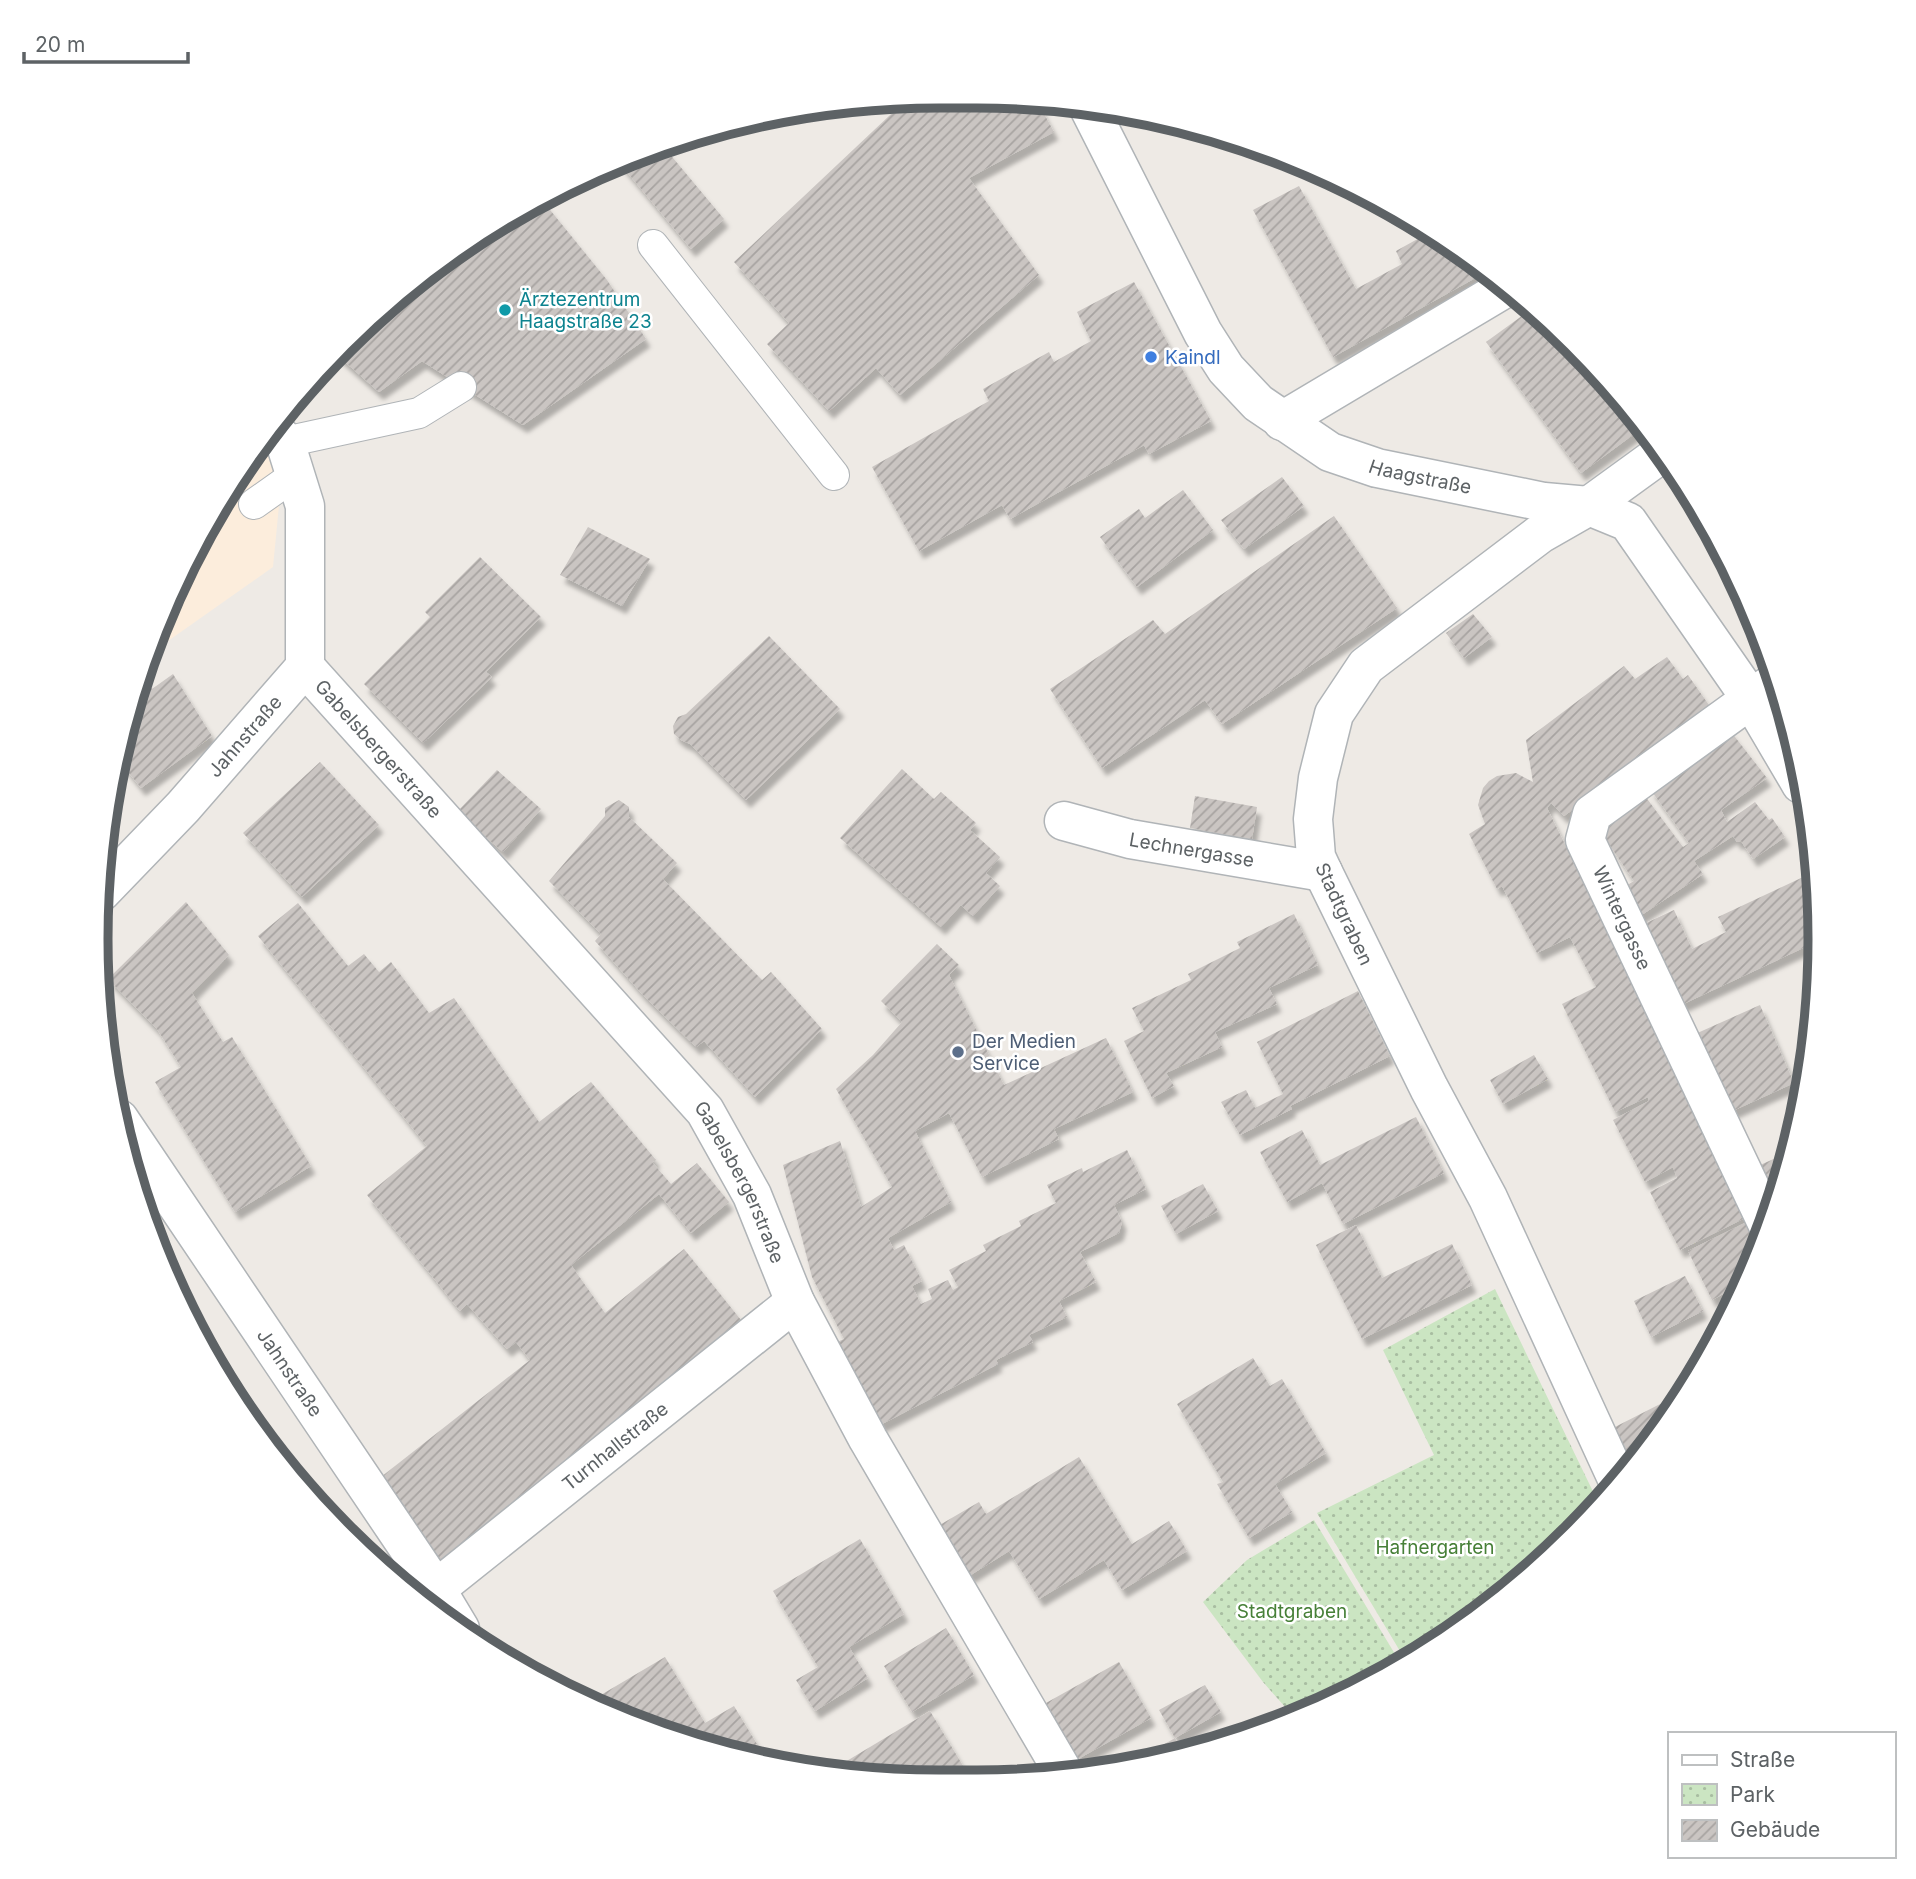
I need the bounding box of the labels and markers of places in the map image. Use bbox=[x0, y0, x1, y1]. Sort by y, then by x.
place label: Ärztezentrum Haagstraße 23 bbox=[519, 288, 652, 333]
marker: Ärztezentrum Haagstraße 23 bbox=[497, 302, 513, 318]
place label: Kaindl bbox=[1165, 346, 1221, 369]
marker: Kaindl bbox=[1143, 349, 1159, 365]
place label: Der Medien Service bbox=[972, 1030, 1076, 1075]
marker: Der Medien Service bbox=[950, 1044, 966, 1060]

